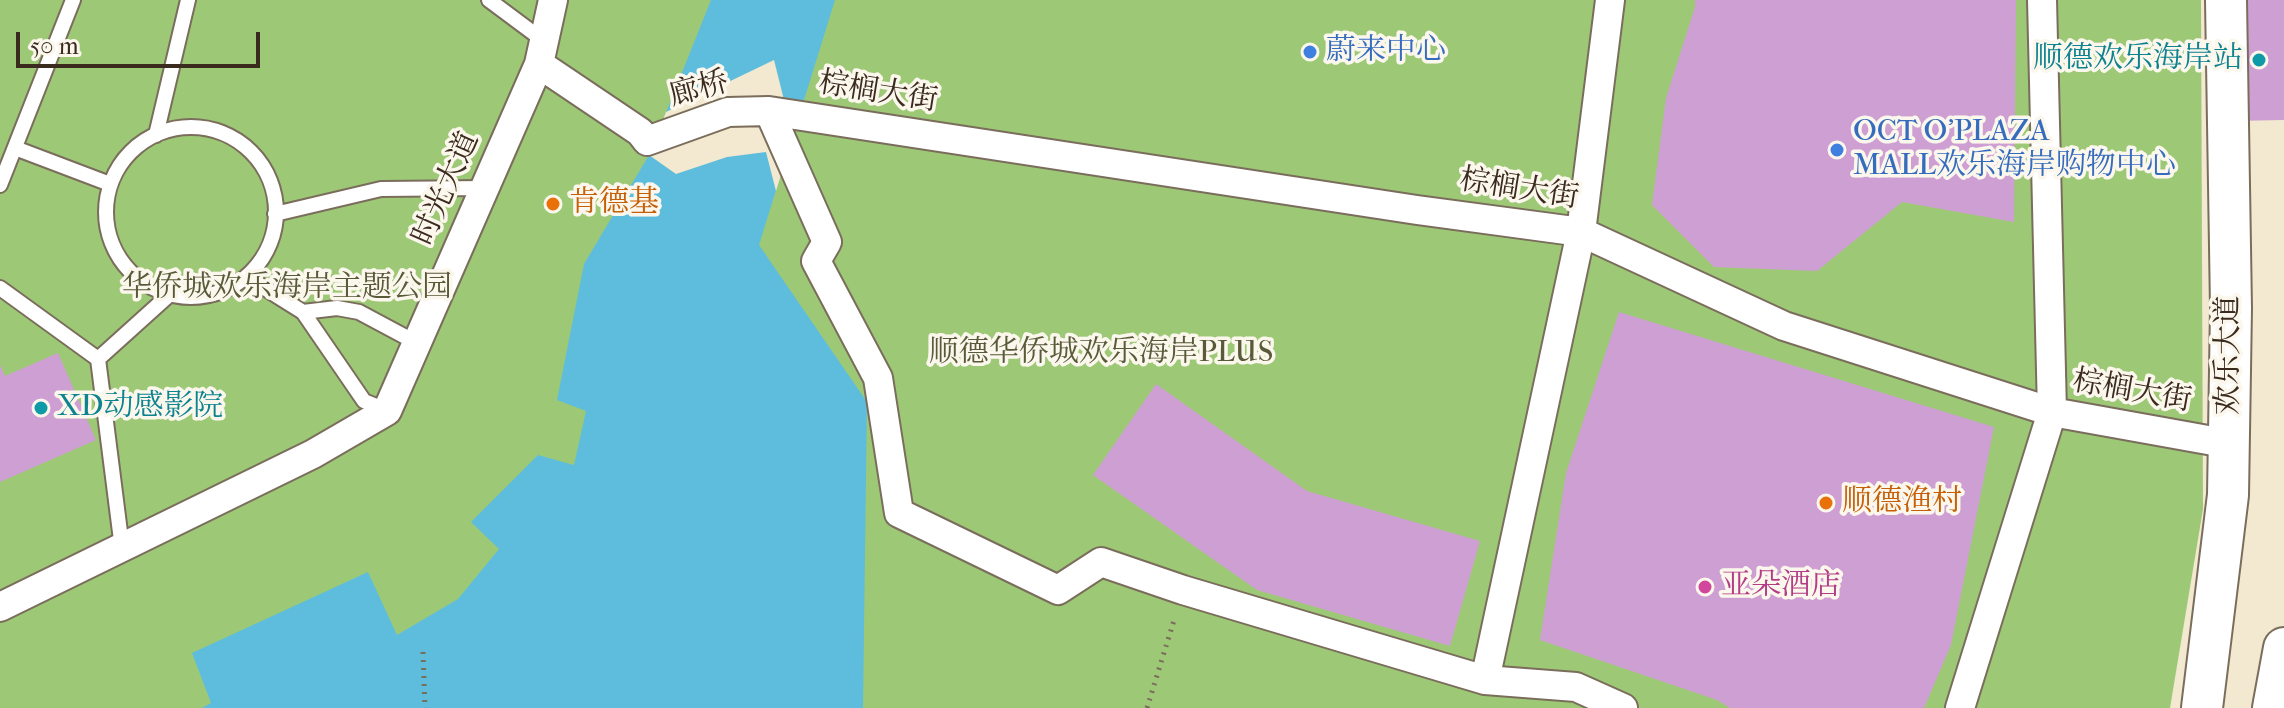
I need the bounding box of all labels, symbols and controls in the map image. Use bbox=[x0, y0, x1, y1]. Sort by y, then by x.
scale bar bbox=[20, 16, 264, 66]
text: 50 m bbox=[30, 32, 79, 60]
place label: 蔚来中心 bbox=[1326, 34, 1446, 70]
place label: 顺德欢乐海岸站 bbox=[2033, 42, 2243, 78]
marker: 蔚来中心 bbox=[1301, 43, 1319, 61]
marker: 顺德欢乐海岸站 bbox=[2250, 51, 2268, 69]
street label: 廊桥 bbox=[665, 65, 733, 115]
street label: 棕榈大街 bbox=[816, 66, 940, 120]
place label: OCT O'PLAZA MALL欢乐海岸购物中心 bbox=[1853, 115, 2176, 186]
street label: 时光大道 bbox=[406, 127, 488, 251]
marker: OCT O'PLAZA MALL欢乐海岸购物中心 bbox=[1828, 141, 1846, 159]
street label: 棕榈大街 bbox=[1457, 163, 1581, 217]
place label: 肯德基 bbox=[569, 186, 659, 222]
marker: 肯德基 bbox=[544, 195, 562, 213]
park label: 华侨城欢乐海岸主题公园 bbox=[122, 271, 452, 307]
street label: 欢乐大道 bbox=[2212, 295, 2248, 415]
park label: 顺德华侨城欢乐海岸PLUS bbox=[929, 336, 1273, 372]
street label: 棕榈大街 bbox=[2070, 364, 2194, 420]
place label: XD动感影院 bbox=[57, 390, 224, 426]
marker: XD动感影院 bbox=[32, 399, 50, 417]
place label: 顺德渔村 bbox=[1842, 485, 1962, 521]
marker: 顺德渔村 bbox=[1817, 494, 1835, 512]
place label: 亚朵酒店 bbox=[1721, 569, 1841, 605]
marker: 亚朵酒店 bbox=[1696, 578, 1714, 596]

